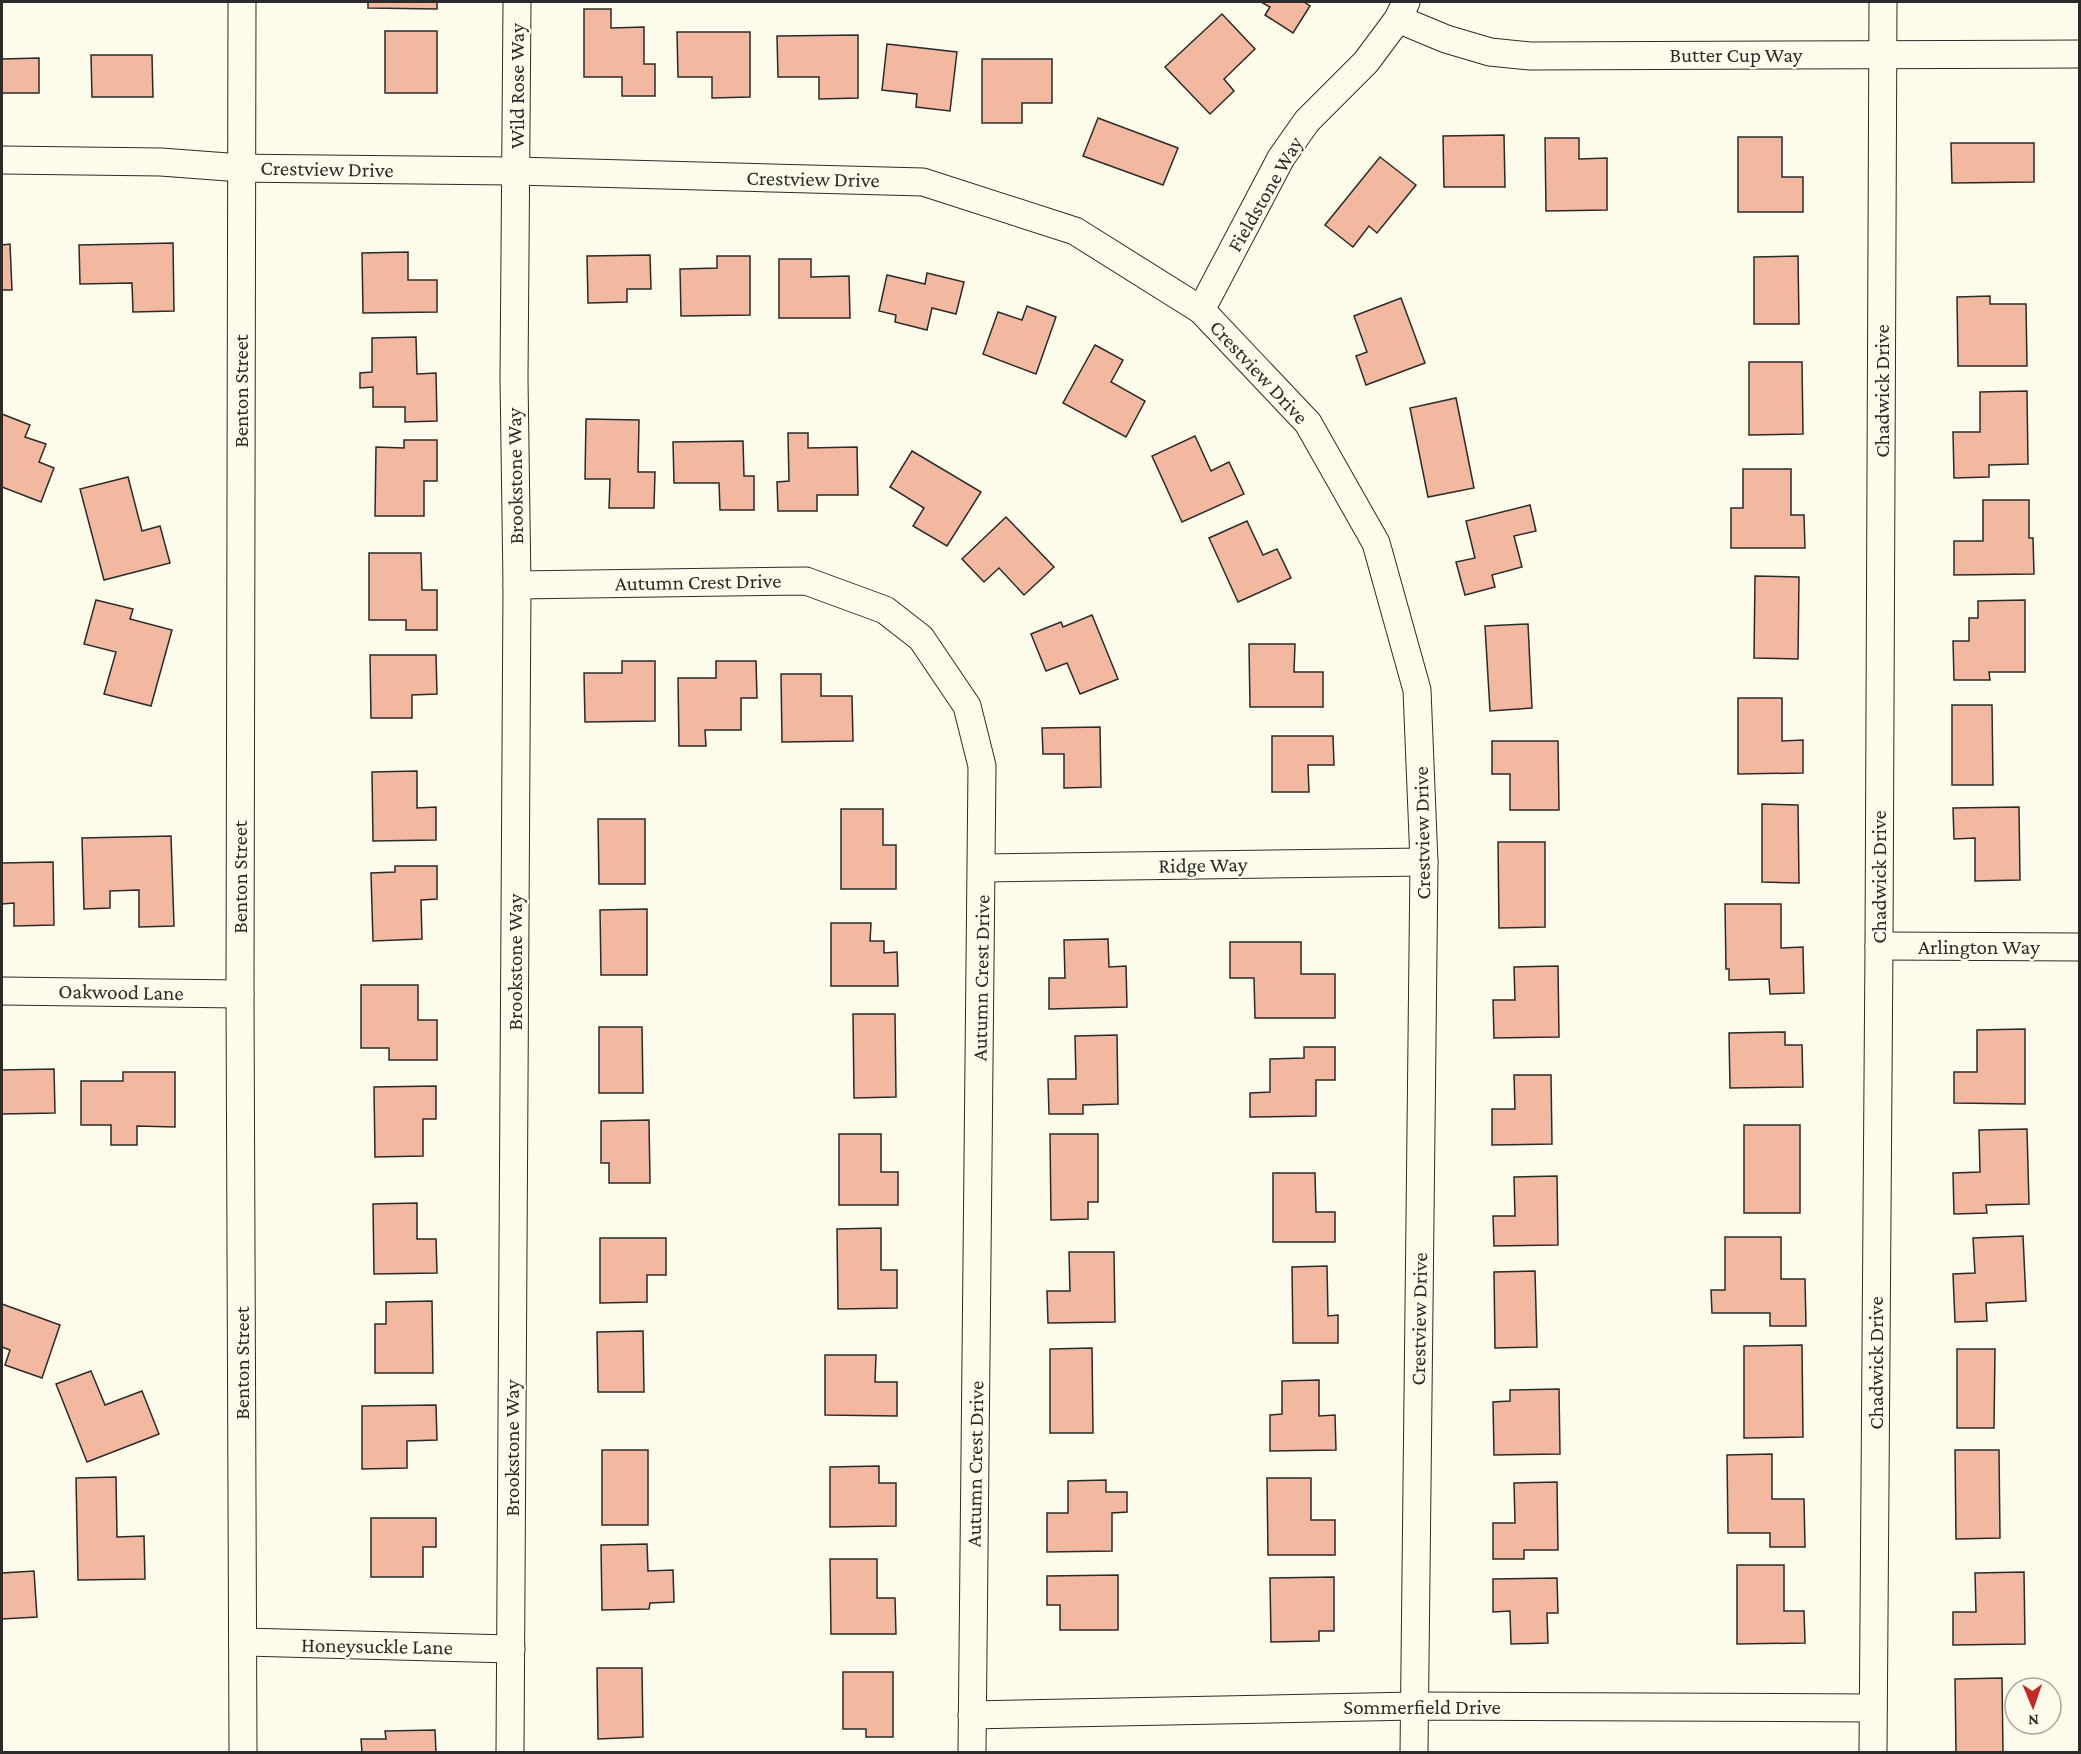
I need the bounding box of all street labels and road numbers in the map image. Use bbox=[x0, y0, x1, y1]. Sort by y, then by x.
street label: Wild Rose Way bbox=[505, 23, 529, 149]
street label: Butter Cup Way bbox=[1669, 43, 1803, 67]
street label: Fieldstone Way bbox=[1222, 132, 1308, 256]
street label: Crestview Drive bbox=[260, 156, 394, 182]
street label: Crestview Drive bbox=[746, 166, 880, 192]
street label: Crestview Drive bbox=[1205, 315, 1313, 429]
street label: Chadwick Drive bbox=[1870, 324, 1894, 458]
street label: Benton Street bbox=[229, 333, 253, 448]
street label: Brookstone Way bbox=[502, 407, 528, 545]
street label: Autumn Crest Drive bbox=[615, 569, 781, 595]
street label: Crestview Drive bbox=[1409, 766, 1435, 900]
street label: Chadwick Drive bbox=[1867, 810, 1891, 944]
street label: Benton Street bbox=[228, 819, 252, 934]
street label: Ridge Way bbox=[1158, 852, 1248, 878]
street label: Brookstone Way bbox=[503, 893, 527, 1030]
street label: Autumn Crest Drive bbox=[968, 895, 994, 1061]
street label: Arlington Way bbox=[1918, 935, 2040, 959]
street label: Oakwood Lane bbox=[58, 979, 184, 1005]
street label: Crestview Drive bbox=[1406, 1252, 1432, 1386]
street label: Chadwick Drive bbox=[1864, 1296, 1888, 1430]
street label: Benton Street bbox=[230, 1305, 254, 1420]
street label: Brookstone Way bbox=[500, 1379, 524, 1516]
street label: Autumn Crest Drive bbox=[962, 1381, 988, 1547]
street label: Honeysuckle Lane bbox=[301, 1633, 453, 1659]
street label: Sommerfield Drive bbox=[1343, 1695, 1501, 1719]

